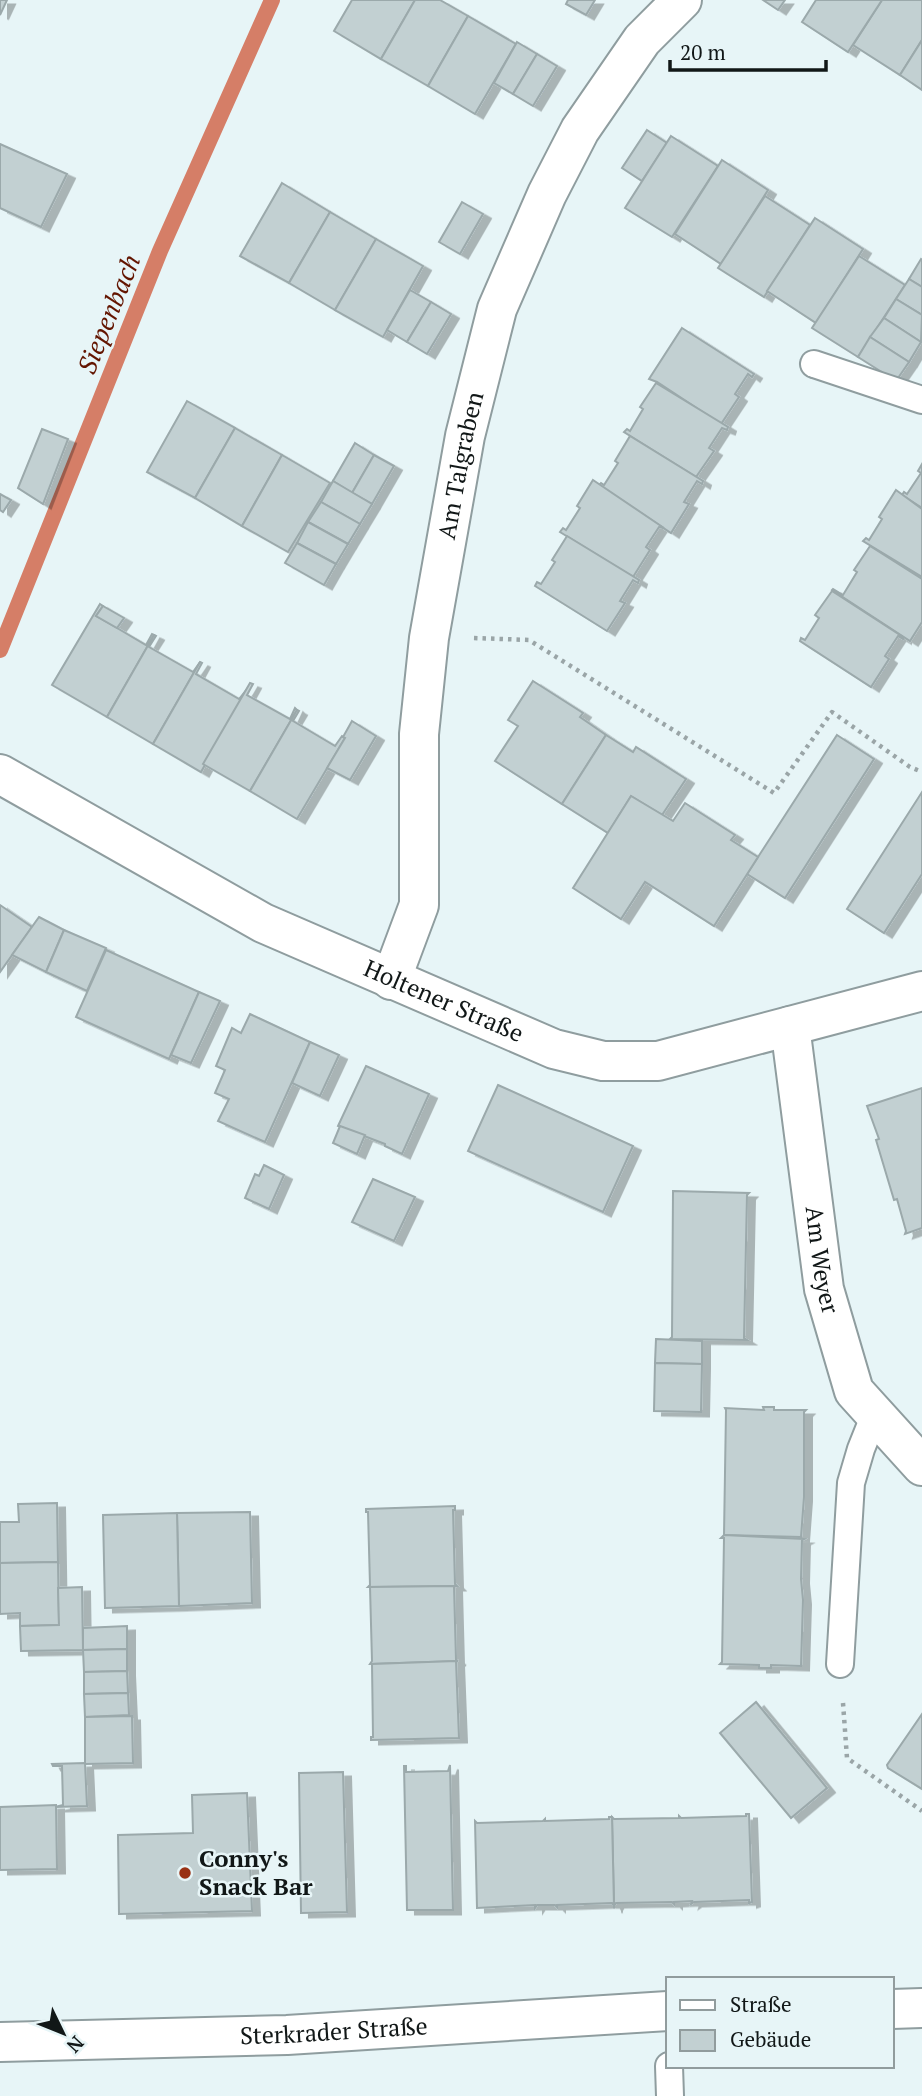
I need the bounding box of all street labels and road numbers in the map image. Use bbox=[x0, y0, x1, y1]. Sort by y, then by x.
street label: Am Talgraben bbox=[430, 388, 491, 542]
street label: Holtener Straße bbox=[359, 952, 529, 1049]
street label: Am Weyer bbox=[798, 1204, 848, 1318]
street label: Sterkrader Straße bbox=[240, 2009, 428, 2051]

